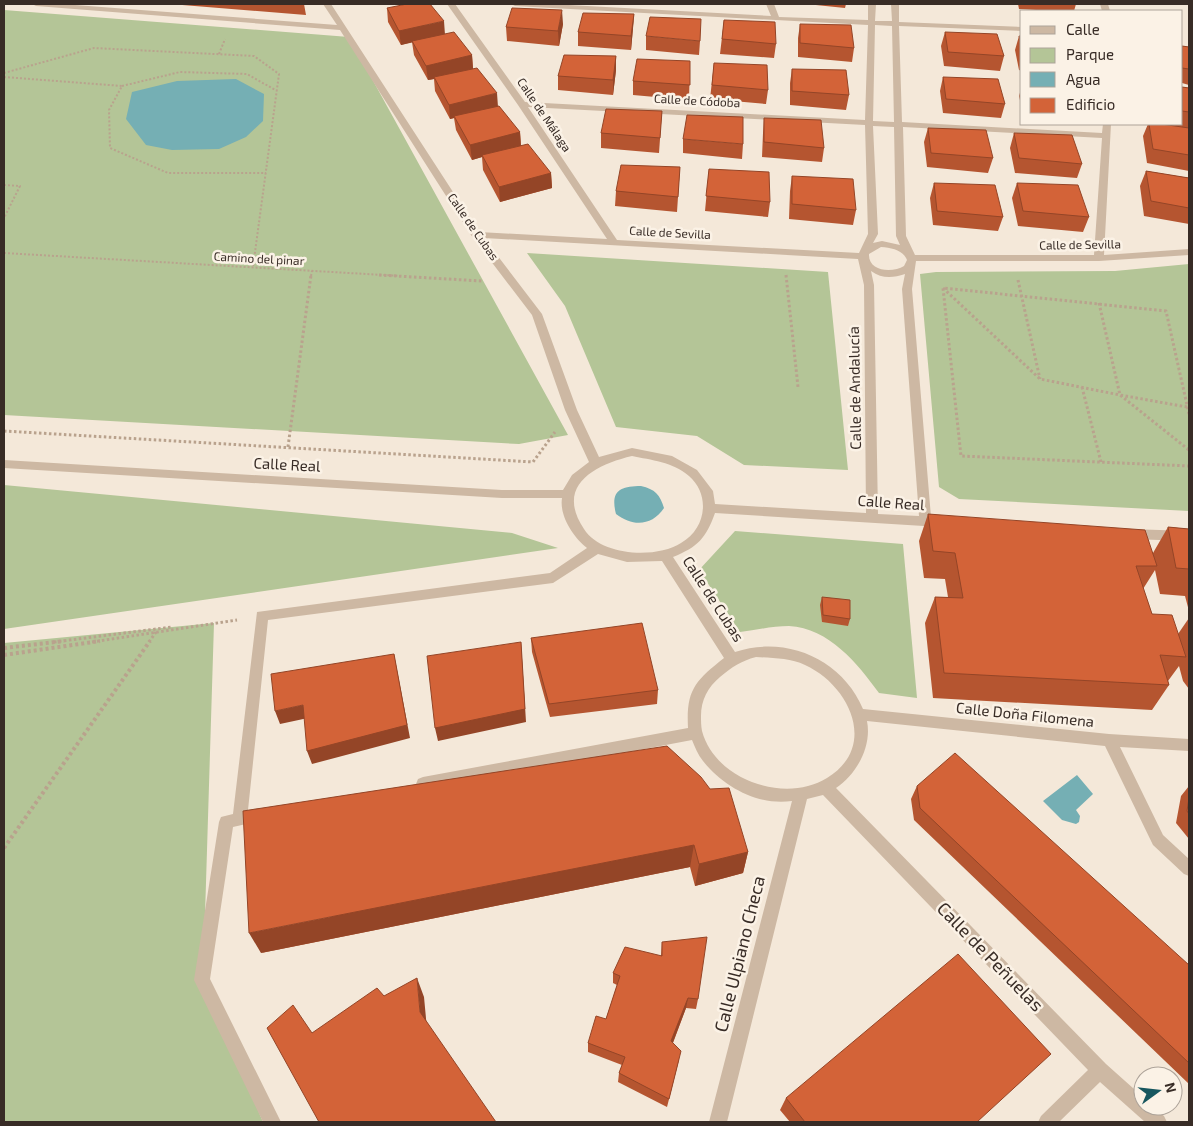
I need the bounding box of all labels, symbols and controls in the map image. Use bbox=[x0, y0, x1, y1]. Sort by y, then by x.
legend bbox=[1020, 10, 1183, 125]
text: Calle bbox=[1066, 20, 1100, 38]
text: Parque bbox=[1066, 45, 1114, 63]
text: Agua bbox=[1066, 70, 1101, 88]
street label: Calle de Málaga bbox=[515, 75, 575, 154]
street label: Calle de Códoba bbox=[654, 91, 741, 109]
text: Edificio bbox=[1066, 95, 1115, 113]
street label: Calle de Cubas bbox=[445, 190, 502, 263]
street label: Calle de Sevilla bbox=[629, 223, 711, 241]
street label: Calle de Sevilla bbox=[1039, 236, 1121, 252]
street label: Camino del pinar bbox=[213, 249, 305, 267]
street label: Calle de Andalucía bbox=[844, 326, 864, 450]
street label: Calle Real bbox=[253, 453, 322, 475]
street label: Calle Real bbox=[857, 491, 926, 513]
street label: Calle de Cubas bbox=[679, 552, 748, 645]
street label: Calle Doña Filomena bbox=[955, 698, 1095, 730]
street label: Calle Ulpiano Checa bbox=[709, 873, 769, 1034]
street label: Calle de Peñuelas bbox=[933, 897, 1048, 1016]
north arrow bbox=[1133, 1066, 1183, 1116]
text: N bbox=[1162, 1080, 1181, 1095]

